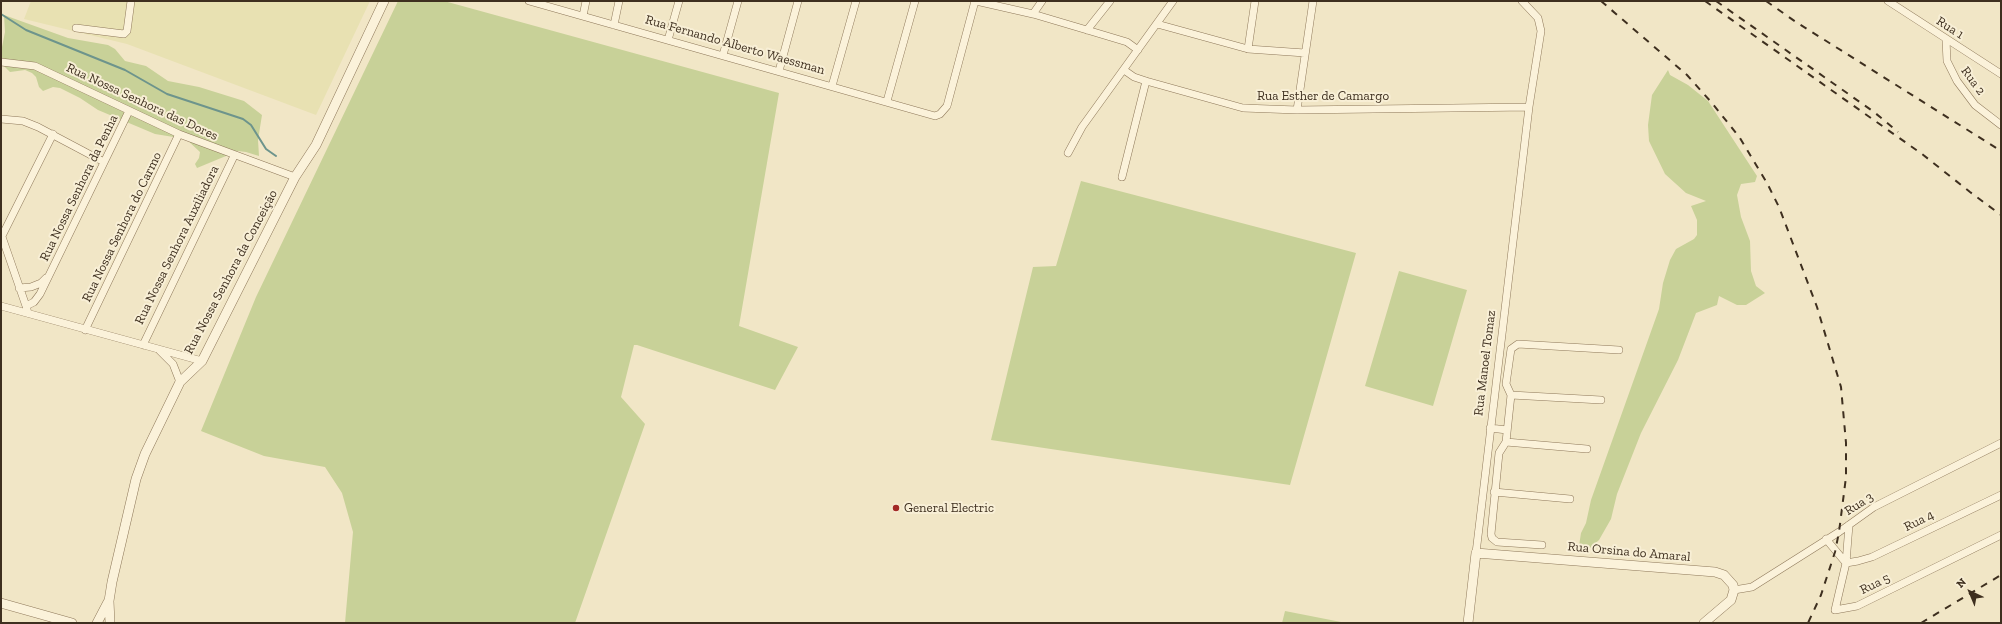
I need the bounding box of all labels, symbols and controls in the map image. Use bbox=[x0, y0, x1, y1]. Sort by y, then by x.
street label: Rua Fernando Alberto Waessman bbox=[643, 12, 827, 78]
street label: Rua 1 bbox=[1933, 13, 1967, 43]
street label: Rua Nossa Senhora das Dores bbox=[64, 60, 220, 144]
street label: Rua 2 bbox=[1958, 64, 1988, 98]
street label: Rua Esther de Camargo bbox=[1257, 88, 1389, 104]
street label: Rua Nossa Senhora da Penha bbox=[37, 112, 121, 264]
street label: Rua Nossa Senhora do Carmo bbox=[79, 149, 165, 305]
street label: Rua Nossa Senhora Auxiliadora bbox=[132, 163, 222, 327]
street label: Rua Nossa Senhora da Conceição bbox=[181, 187, 281, 357]
street label: Rua Manoel Tomaz bbox=[1471, 309, 1499, 417]
street label: Rua 3 bbox=[1842, 489, 1876, 519]
place label: General Electric bbox=[904, 500, 994, 516]
marker: General Electric bbox=[891, 503, 901, 513]
street label: Rua 4 bbox=[1901, 507, 1937, 535]
street label: Rua Orsina do Amaral bbox=[1567, 539, 1691, 565]
street label: Rua 5 bbox=[1858, 570, 1892, 598]
north arrow bbox=[1950, 572, 1990, 612]
text: N bbox=[1954, 575, 1969, 591]

